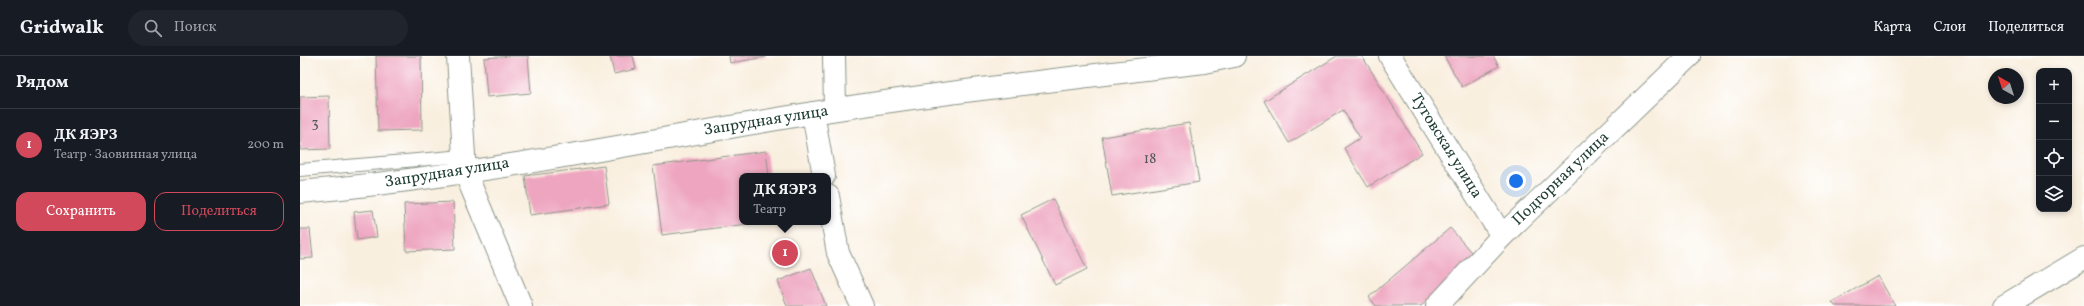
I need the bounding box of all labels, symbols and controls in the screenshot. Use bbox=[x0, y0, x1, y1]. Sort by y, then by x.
search box bbox=[128, 10, 408, 46]
text: Gridwalk bbox=[20, 15, 104, 41]
icon: search bbox=[142, 17, 164, 39]
text: Поиск bbox=[174, 17, 217, 38]
text: Карта bbox=[1873, 18, 1911, 37]
text: Слои bbox=[1933, 18, 1966, 37]
text: Поделиться bbox=[1988, 18, 2064, 37]
north arrow bbox=[1988, 68, 2024, 104]
map controls bbox=[2036, 68, 2072, 212]
button: + bbox=[2036, 68, 2072, 104]
text: Рядом bbox=[16, 71, 69, 94]
street label: Туговская улица bbox=[1405, 89, 1487, 203]
street label: Запрудная улица bbox=[702, 100, 830, 142]
button: − bbox=[2036, 104, 2072, 140]
house number: 3 bbox=[311, 114, 319, 133]
text: ДК ЯЭРЗ bbox=[54, 125, 117, 146]
street label: Подгорная улица bbox=[1508, 127, 1614, 231]
text: 1 bbox=[26, 136, 32, 154]
text: 200 m bbox=[247, 136, 284, 154]
button: locate bbox=[2036, 140, 2072, 176]
text: Театр · Заовинная улица bbox=[54, 146, 197, 164]
house number: 18 bbox=[1144, 150, 1156, 169]
street label: Запрудная улица bbox=[383, 152, 511, 194]
your location bbox=[1506, 171, 1526, 191]
popup bbox=[739, 173, 831, 225]
button: layers bbox=[2036, 176, 2072, 212]
text: ДК ЯЭРЗ bbox=[753, 180, 817, 201]
button: Сохранить bbox=[16, 192, 146, 231]
button: Поделиться bbox=[154, 192, 284, 231]
text: Театр bbox=[753, 201, 786, 219]
pin: 1 bbox=[772, 238, 798, 268]

